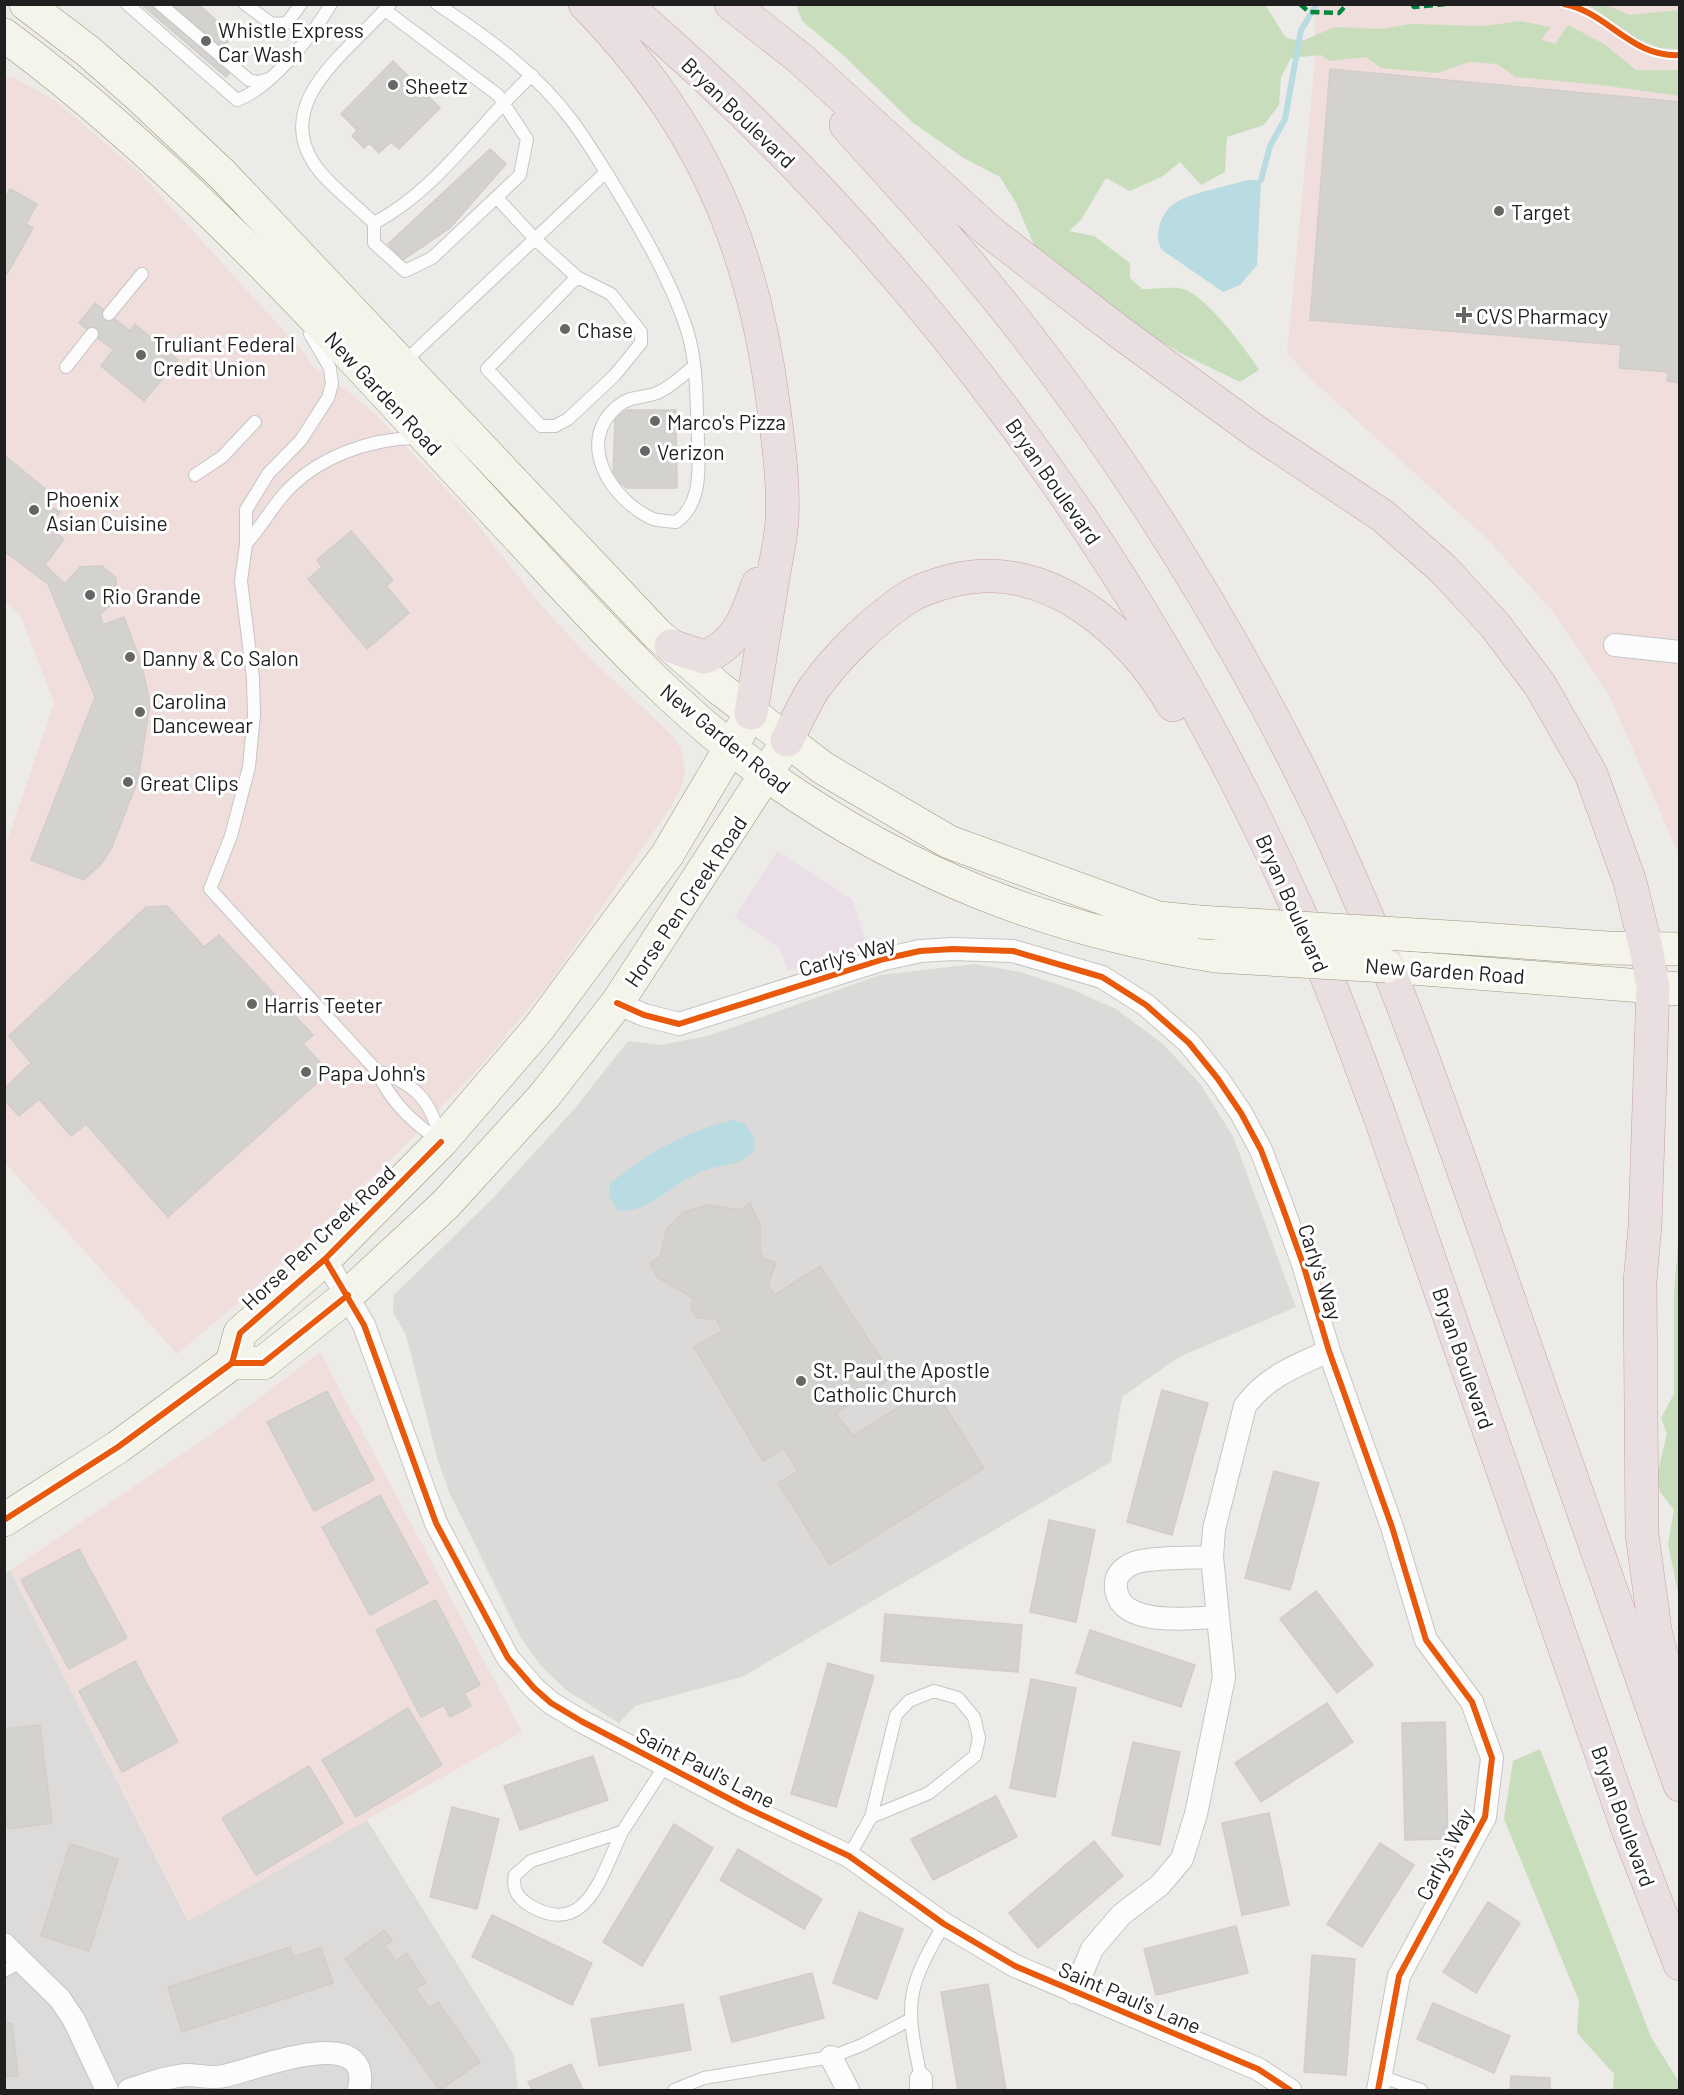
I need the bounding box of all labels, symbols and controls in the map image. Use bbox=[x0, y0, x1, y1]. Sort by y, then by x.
place label: Whistle Express Car Wash bbox=[218, 17, 364, 66]
marker: Whistle Express Car Wash bbox=[199, 34, 213, 48]
street label: Bryan Boulevard bbox=[677, 52, 801, 172]
place label: Sheetz bbox=[405, 73, 468, 98]
marker: Sheetz bbox=[386, 78, 400, 92]
place label: Target bbox=[1511, 199, 1571, 224]
marker: Target bbox=[1492, 204, 1506, 218]
place label: CVS Pharmacy bbox=[1476, 303, 1608, 328]
marker: CVS Pharmacy bbox=[1457, 308, 1471, 322]
place label: Chase bbox=[577, 317, 633, 342]
marker: Chase bbox=[558, 322, 572, 336]
street label: New Garden Road bbox=[320, 326, 448, 460]
place label: Truliant Federal Credit Union bbox=[153, 331, 295, 380]
marker: Truliant Federal Credit Union bbox=[134, 348, 148, 362]
place label: Marco's Pizza bbox=[667, 409, 786, 434]
street label: Bryan Boulevard bbox=[1001, 413, 1107, 549]
marker: Marco's Pizza bbox=[648, 414, 662, 428]
place label: Verizon bbox=[657, 439, 725, 464]
marker: Verizon bbox=[638, 444, 652, 458]
place label: Phoenix Asian Cuisine bbox=[46, 486, 168, 535]
marker: Phoenix Asian Cuisine bbox=[27, 503, 41, 517]
place label: Rio Grande bbox=[102, 583, 201, 608]
marker: Rio Grande bbox=[83, 588, 97, 602]
place label: Danny & Co Salon bbox=[142, 645, 299, 670]
marker: Danny & Co Salon bbox=[123, 650, 137, 664]
street label: New Garden Road bbox=[656, 678, 796, 798]
place label: Carolina Dancewear bbox=[152, 688, 253, 737]
marker: Carolina Dancewear bbox=[133, 705, 147, 719]
place label: Great Clips bbox=[140, 770, 239, 795]
marker: Great Clips bbox=[121, 775, 135, 789]
street label: Horse Pen Creek Road bbox=[618, 811, 752, 991]
street label: Bryan Boulevard bbox=[1251, 830, 1335, 976]
street label: Carly's Way bbox=[796, 929, 899, 981]
street label: New Garden Road bbox=[1364, 952, 1526, 988]
place label: Harris Teeter bbox=[264, 992, 383, 1017]
marker: Harris Teeter bbox=[245, 997, 259, 1011]
place label: Papa John's bbox=[318, 1060, 426, 1085]
marker: Papa John's bbox=[299, 1065, 313, 1079]
street label: Horse Pen Creek Road bbox=[236, 1159, 400, 1315]
street label: Carly's Way bbox=[1294, 1221, 1348, 1324]
street label: Bryan Boulevard bbox=[1428, 1284, 1500, 1432]
place label: St. Paul the Apostle Catholic Church bbox=[813, 1357, 990, 1406]
marker: St. Paul the Apostle Catholic Church bbox=[794, 1374, 808, 1388]
street label: Saint Paul's Lane bbox=[633, 1721, 779, 1813]
street label: Bryan Boulevard bbox=[1587, 1742, 1661, 1890]
street label: Carly's Way bbox=[1410, 1804, 1478, 1904]
street label: Saint Paul's Lane bbox=[1055, 1956, 1205, 2038]

